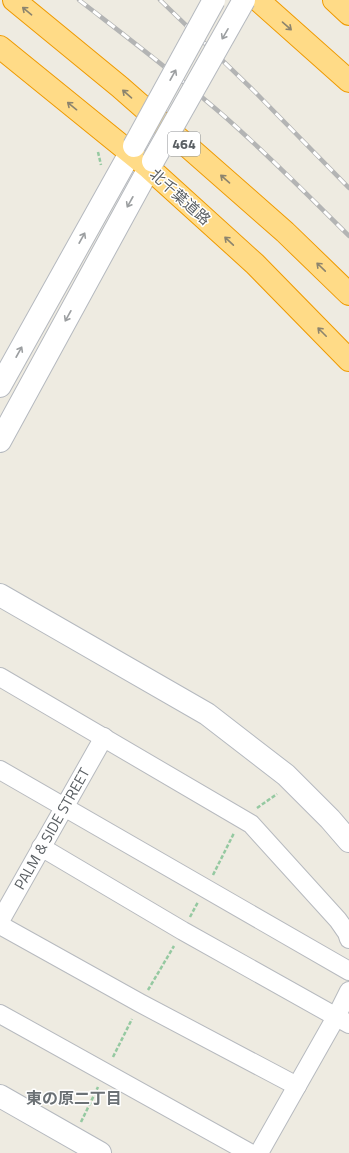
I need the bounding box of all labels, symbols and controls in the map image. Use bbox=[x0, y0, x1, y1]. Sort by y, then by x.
one-way arrow bbox=[22, 6, 33, 15]
one-way arrow bbox=[282, 21, 292, 30]
one-way arrow bbox=[221, 28, 229, 40]
one-way arrow bbox=[170, 69, 177, 81]
one-way arrow bbox=[122, 89, 132, 98]
one-way arrow bbox=[67, 101, 78, 110]
road number: 464 bbox=[168, 132, 200, 156]
street label: 北千葉道路 bbox=[145, 163, 216, 230]
one-way arrow bbox=[220, 175, 230, 184]
one-way arrow bbox=[126, 196, 134, 208]
one-way arrow bbox=[79, 232, 87, 244]
one-way arrow bbox=[224, 236, 234, 246]
one-way arrow bbox=[316, 262, 326, 272]
one-way arrow bbox=[64, 310, 72, 322]
one-way arrow bbox=[317, 327, 327, 337]
one-way arrow bbox=[16, 346, 23, 358]
street label: PALM & SIDE STREET bbox=[8, 763, 96, 894]
district label: 東の原二丁目 bbox=[26, 1086, 122, 1110]

